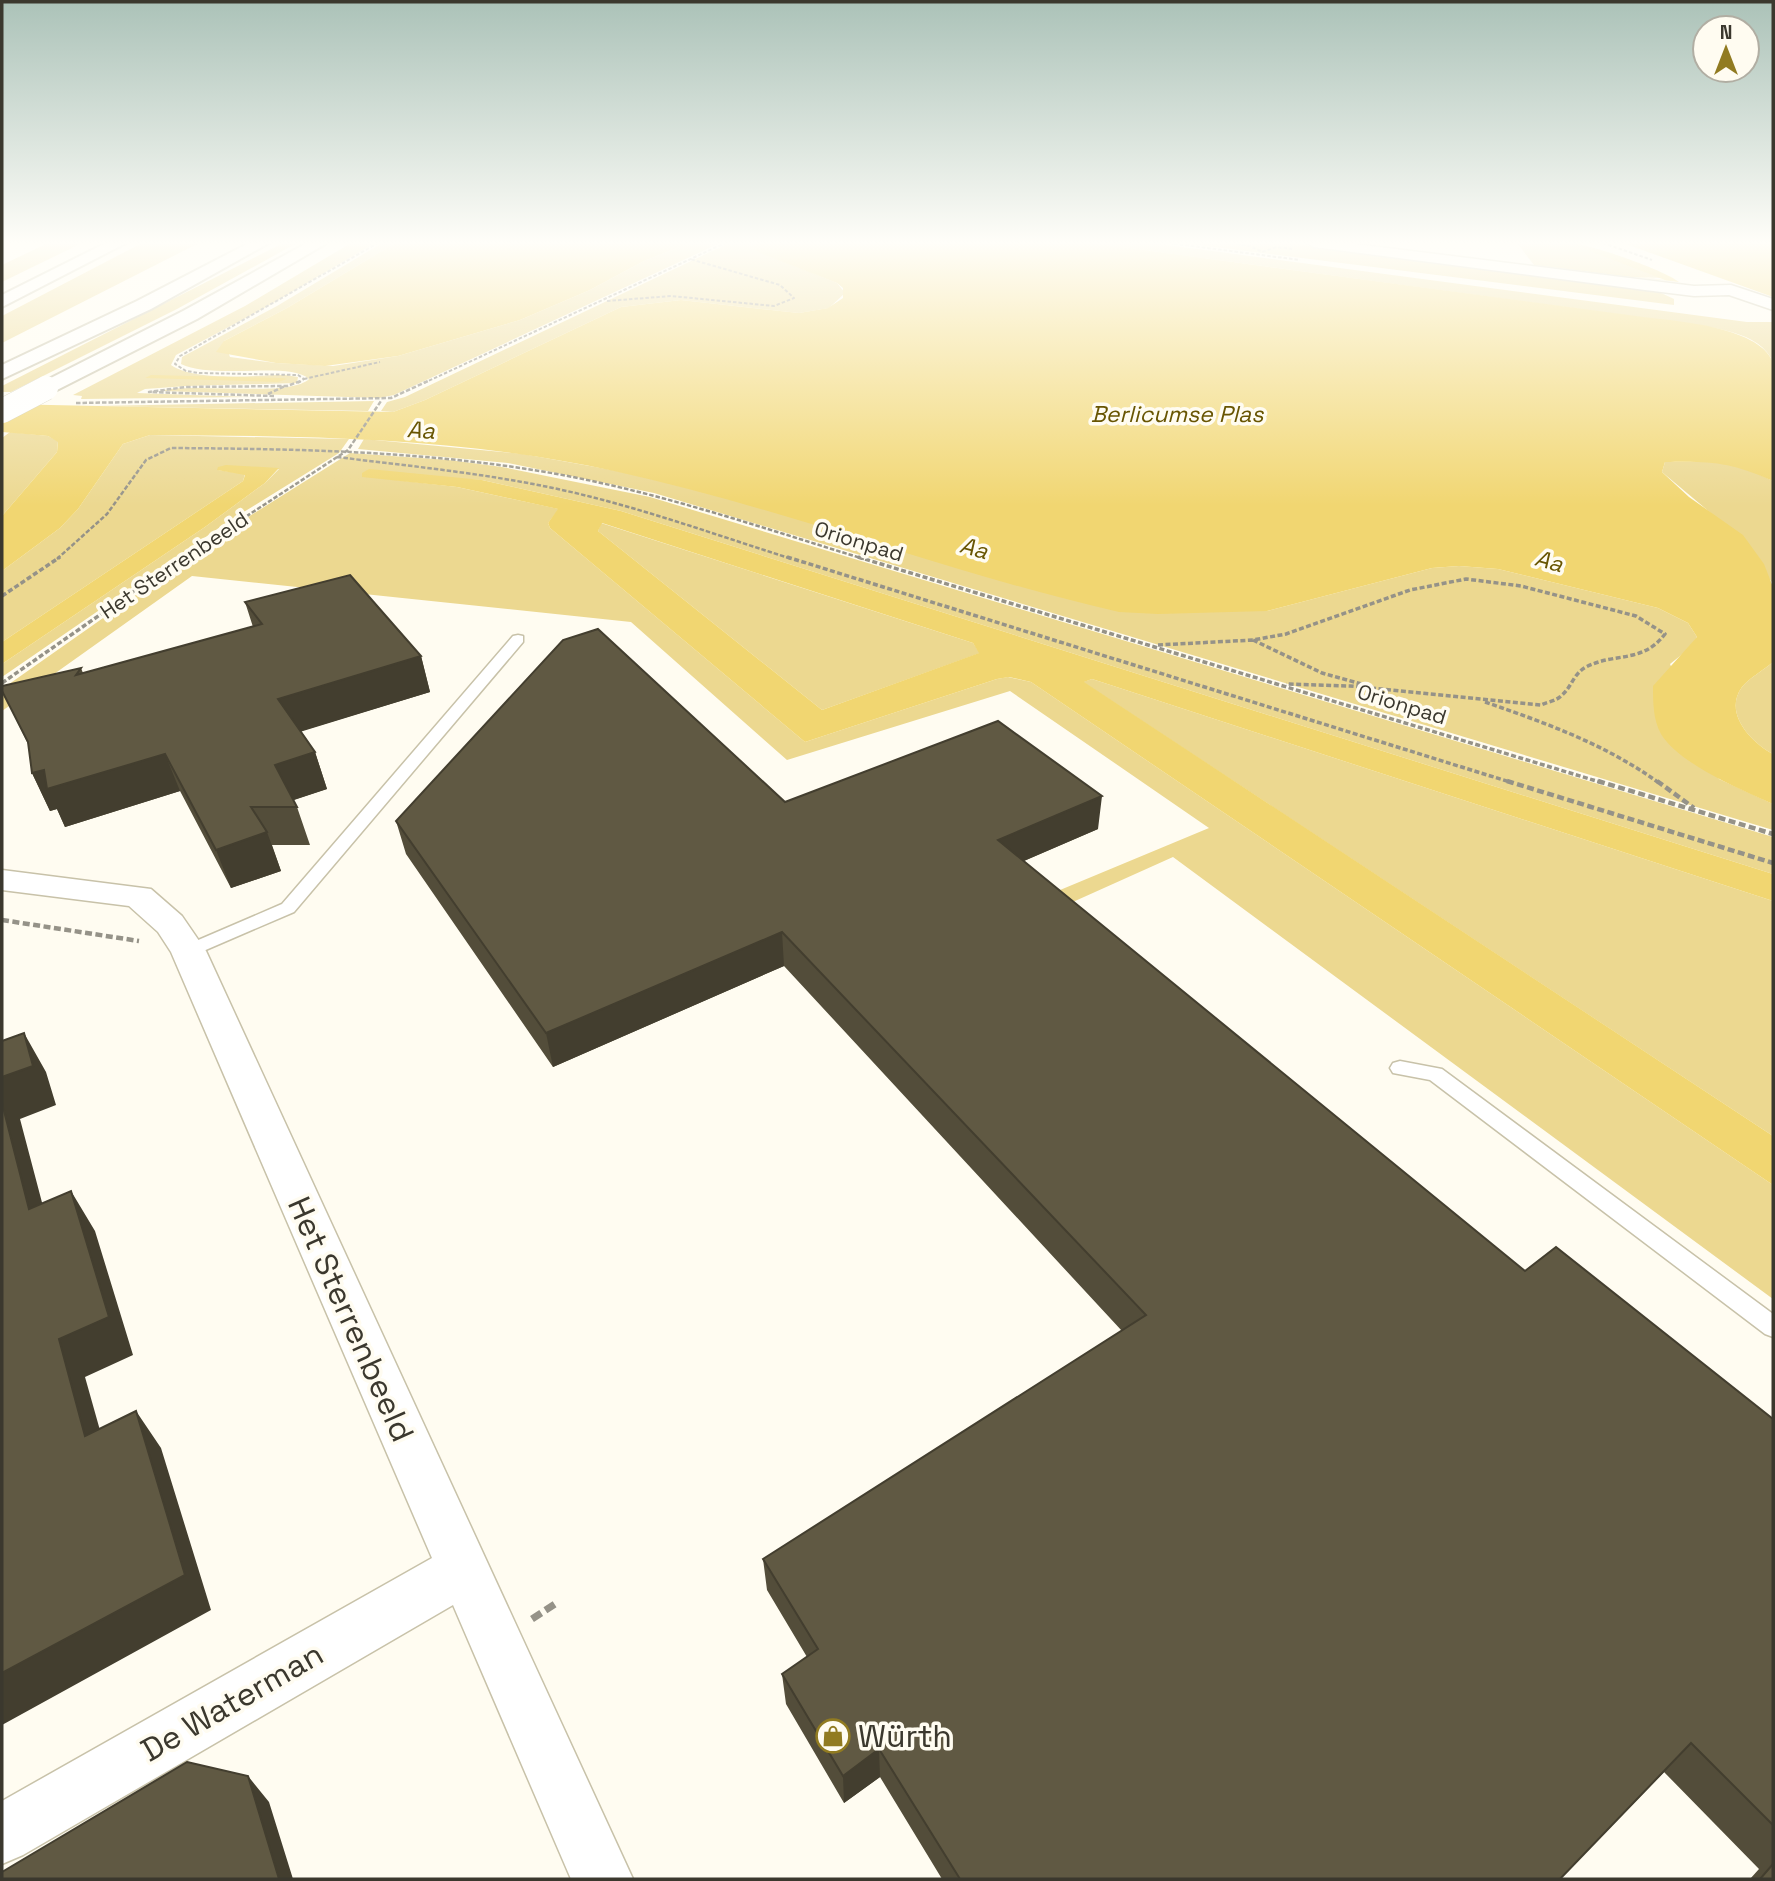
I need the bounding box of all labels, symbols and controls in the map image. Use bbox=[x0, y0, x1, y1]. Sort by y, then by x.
north arrow bbox=[1691, 14, 1761, 84]
text: N bbox=[1720, 20, 1732, 45]
water label: Berlicumse Plas bbox=[1091, 399, 1264, 429]
water label: Aa bbox=[406, 414, 437, 446]
street label: Het Sterrenbeeld bbox=[95, 505, 253, 625]
street label: Orionpad bbox=[811, 515, 907, 567]
water label: Aa bbox=[957, 530, 992, 566]
water label: Aa bbox=[1532, 543, 1567, 579]
street label: Orionpad bbox=[1354, 678, 1450, 730]
street label: Het Sterrenbeeld bbox=[279, 1190, 423, 1448]
street label: De Waterman bbox=[134, 1634, 330, 1770]
place label: Würth bbox=[858, 1716, 952, 1756]
shop icon: Würth bbox=[814, 1717, 852, 1755]

